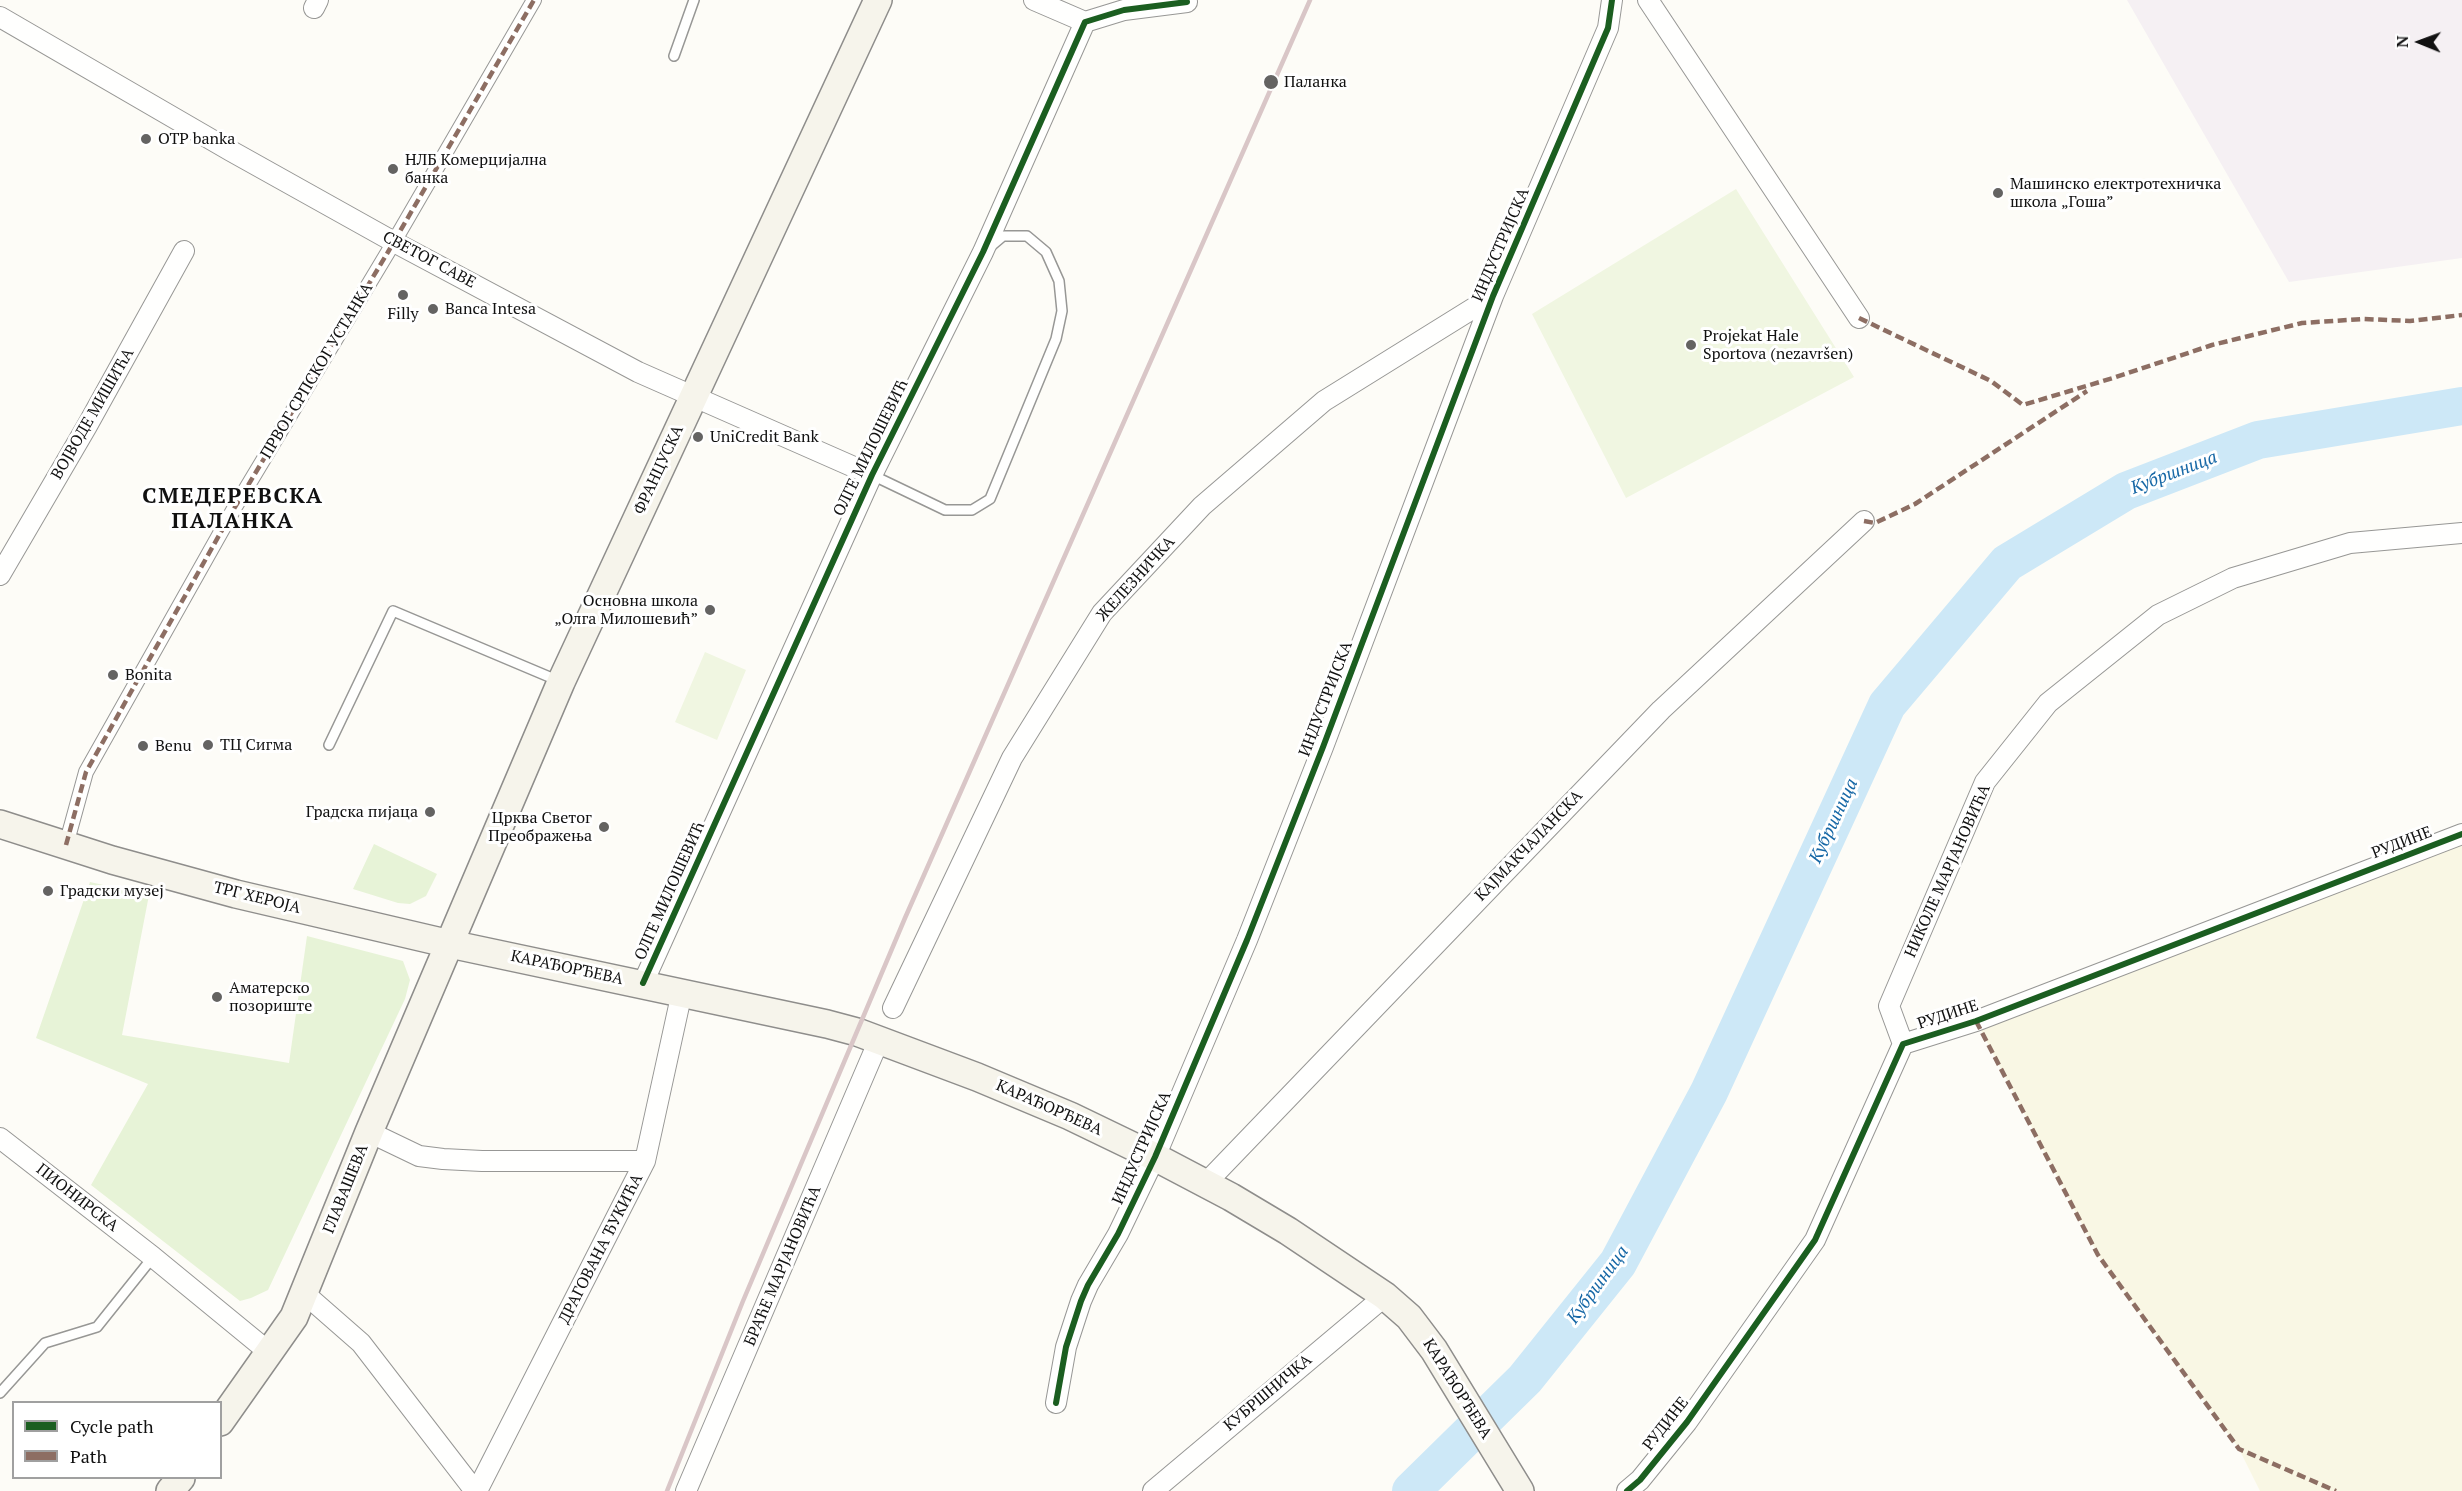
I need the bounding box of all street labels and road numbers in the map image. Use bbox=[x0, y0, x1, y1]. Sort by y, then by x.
street label: ИНДУСТРИЈСКА bbox=[1468, 185, 1534, 305]
street label: СВЕТОГ САВЕ bbox=[379, 227, 479, 293]
street label: ПРВОГ СРПСКОГ УСТАНКА bbox=[257, 280, 377, 462]
street label: ВОЈВОДЕ МИШИЋА bbox=[48, 345, 138, 483]
street label: ОЛГЕ МИЛОШЕВИЋ bbox=[830, 377, 912, 519]
street label: ФРАНЦУСКА bbox=[630, 422, 688, 518]
street label: ЖЕЛЕЗНИЧКА bbox=[1093, 533, 1179, 625]
street label: ИНДУСТРИЈСКА bbox=[1295, 639, 1357, 759]
street label: НИКОЛЕ МАРЈАНОВИЋА bbox=[1901, 781, 1995, 961]
street label: КАЈМАКЧАЛАНСКА bbox=[1471, 787, 1587, 905]
street label: ОЛГЕ МИЛОШЕВИЋ bbox=[631, 819, 709, 963]
street label: РУДИНЕ bbox=[2369, 823, 2435, 863]
street label: ТРГ ХЕРОЈА bbox=[212, 878, 302, 918]
street label: КАРАЂОРЂЕВА bbox=[509, 947, 625, 989]
street label: РУДИНЕ bbox=[1915, 996, 1981, 1034]
street label: КАРАЂОРЂЕВА bbox=[993, 1076, 1105, 1140]
street label: ИНДУСТРИЈСКА bbox=[1108, 1088, 1176, 1208]
street label: ГЛАВАШЕВА bbox=[319, 1141, 373, 1237]
street label: ПИОНИРСКА bbox=[32, 1160, 122, 1236]
street label: ДРАГОВАНА ЂУКИЋА bbox=[555, 1171, 647, 1327]
street label: БРАЋЕ МАРЈАНОВИЋА bbox=[740, 1183, 826, 1349]
street label: КАРАЂОРЂЕВА bbox=[1419, 1335, 1495, 1443]
street label: КУБРШНИЧКА bbox=[1220, 1351, 1316, 1435]
street label: РУДИНЕ bbox=[1639, 1393, 1693, 1455]

